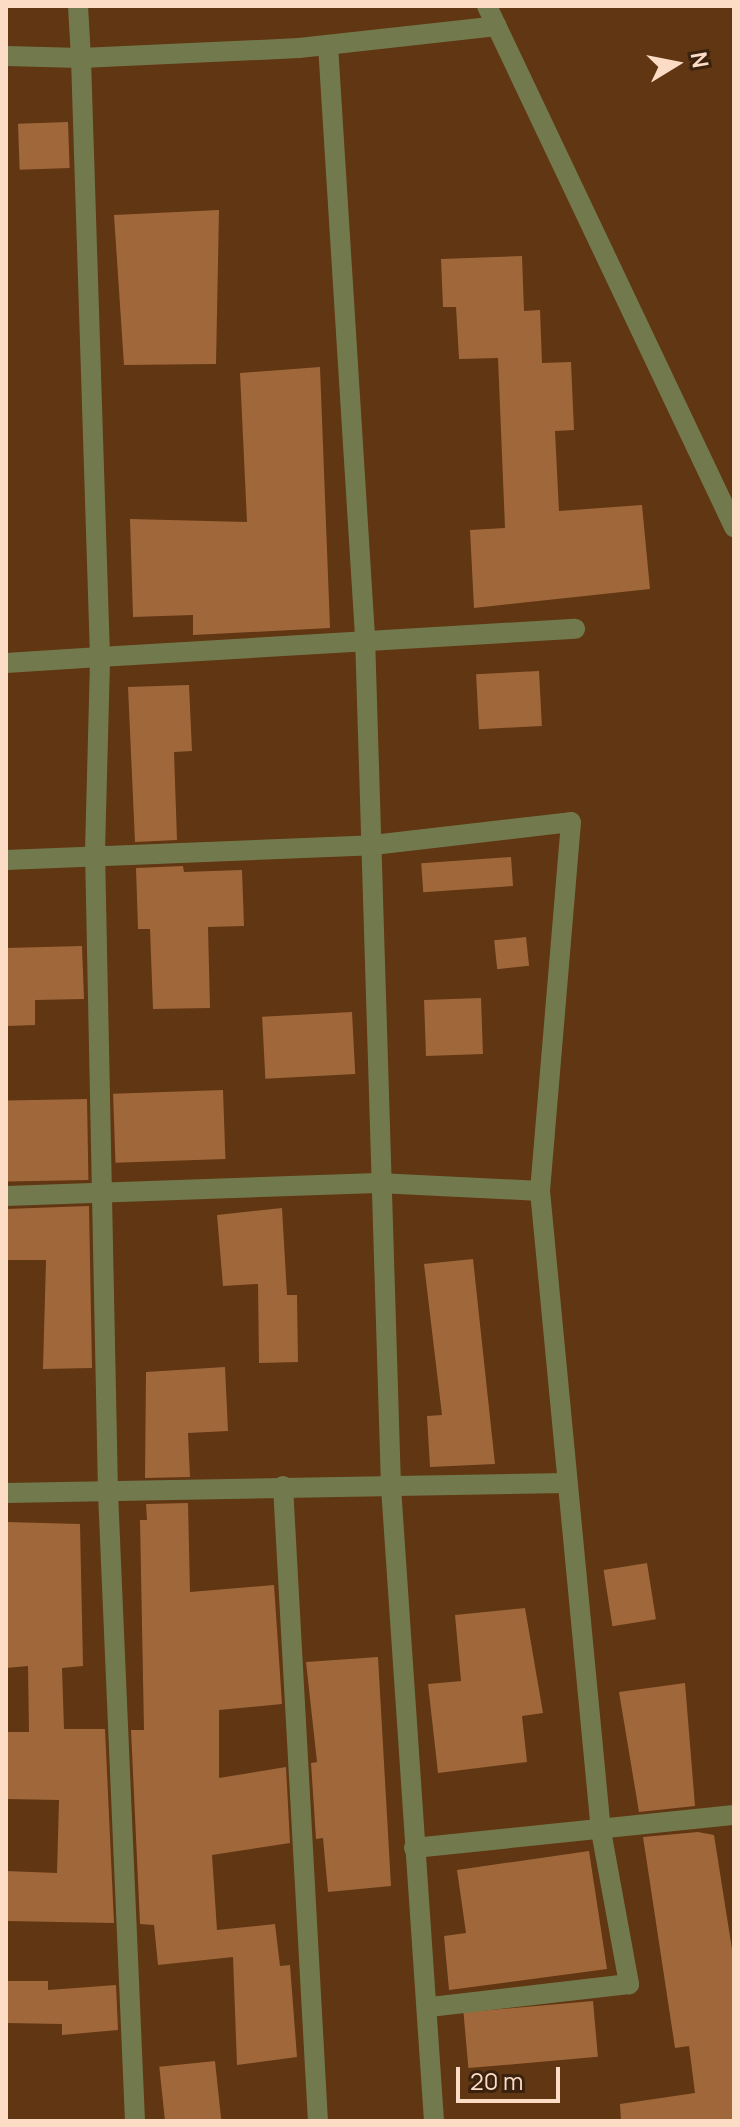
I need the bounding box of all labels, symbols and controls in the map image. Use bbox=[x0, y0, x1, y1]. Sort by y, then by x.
north arrow bbox=[636, 24, 716, 104]
text: N bbox=[683, 49, 716, 70]
scale bar bbox=[460, 2051, 564, 2101]
text: 20 m bbox=[470, 2064, 523, 2097]

